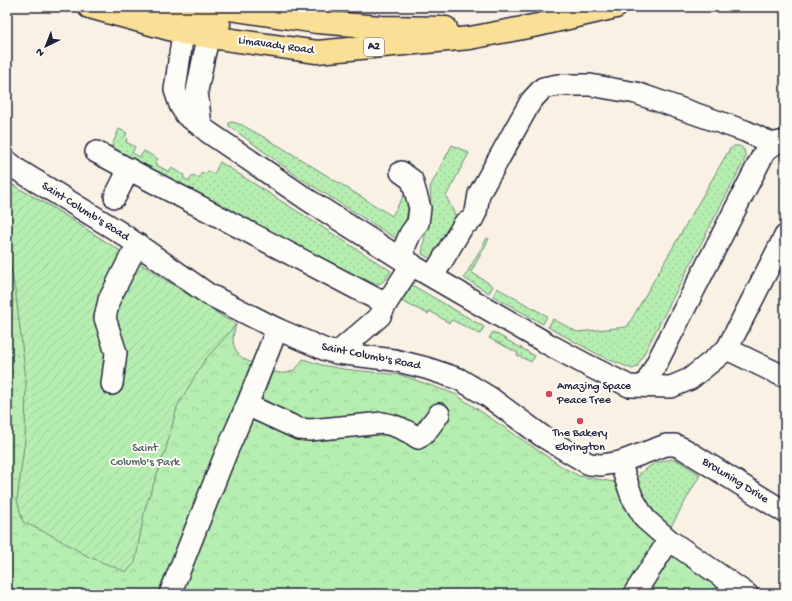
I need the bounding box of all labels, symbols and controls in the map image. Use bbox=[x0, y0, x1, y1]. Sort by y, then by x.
north arrow bbox=[26, 26, 66, 66]
street label: Limavady Road bbox=[237, 34, 316, 58]
road number: A2 bbox=[364, 38, 384, 56]
text: N bbox=[34, 45, 47, 59]
street label: Saint Columb's Road bbox=[39, 179, 132, 245]
street label: Saint Columb's Road bbox=[320, 341, 423, 374]
place label: Amazing Space Peace Tree bbox=[556, 380, 632, 408]
marker: Amazing Space Peace Tree bbox=[544, 389, 554, 399]
marker: The Bakery Ebrington bbox=[575, 416, 585, 426]
place label: The Bakery Ebrington bbox=[552, 427, 607, 455]
park label: Saint Columb's Park bbox=[110, 442, 181, 470]
street label: Browning Drive bbox=[698, 454, 772, 507]

